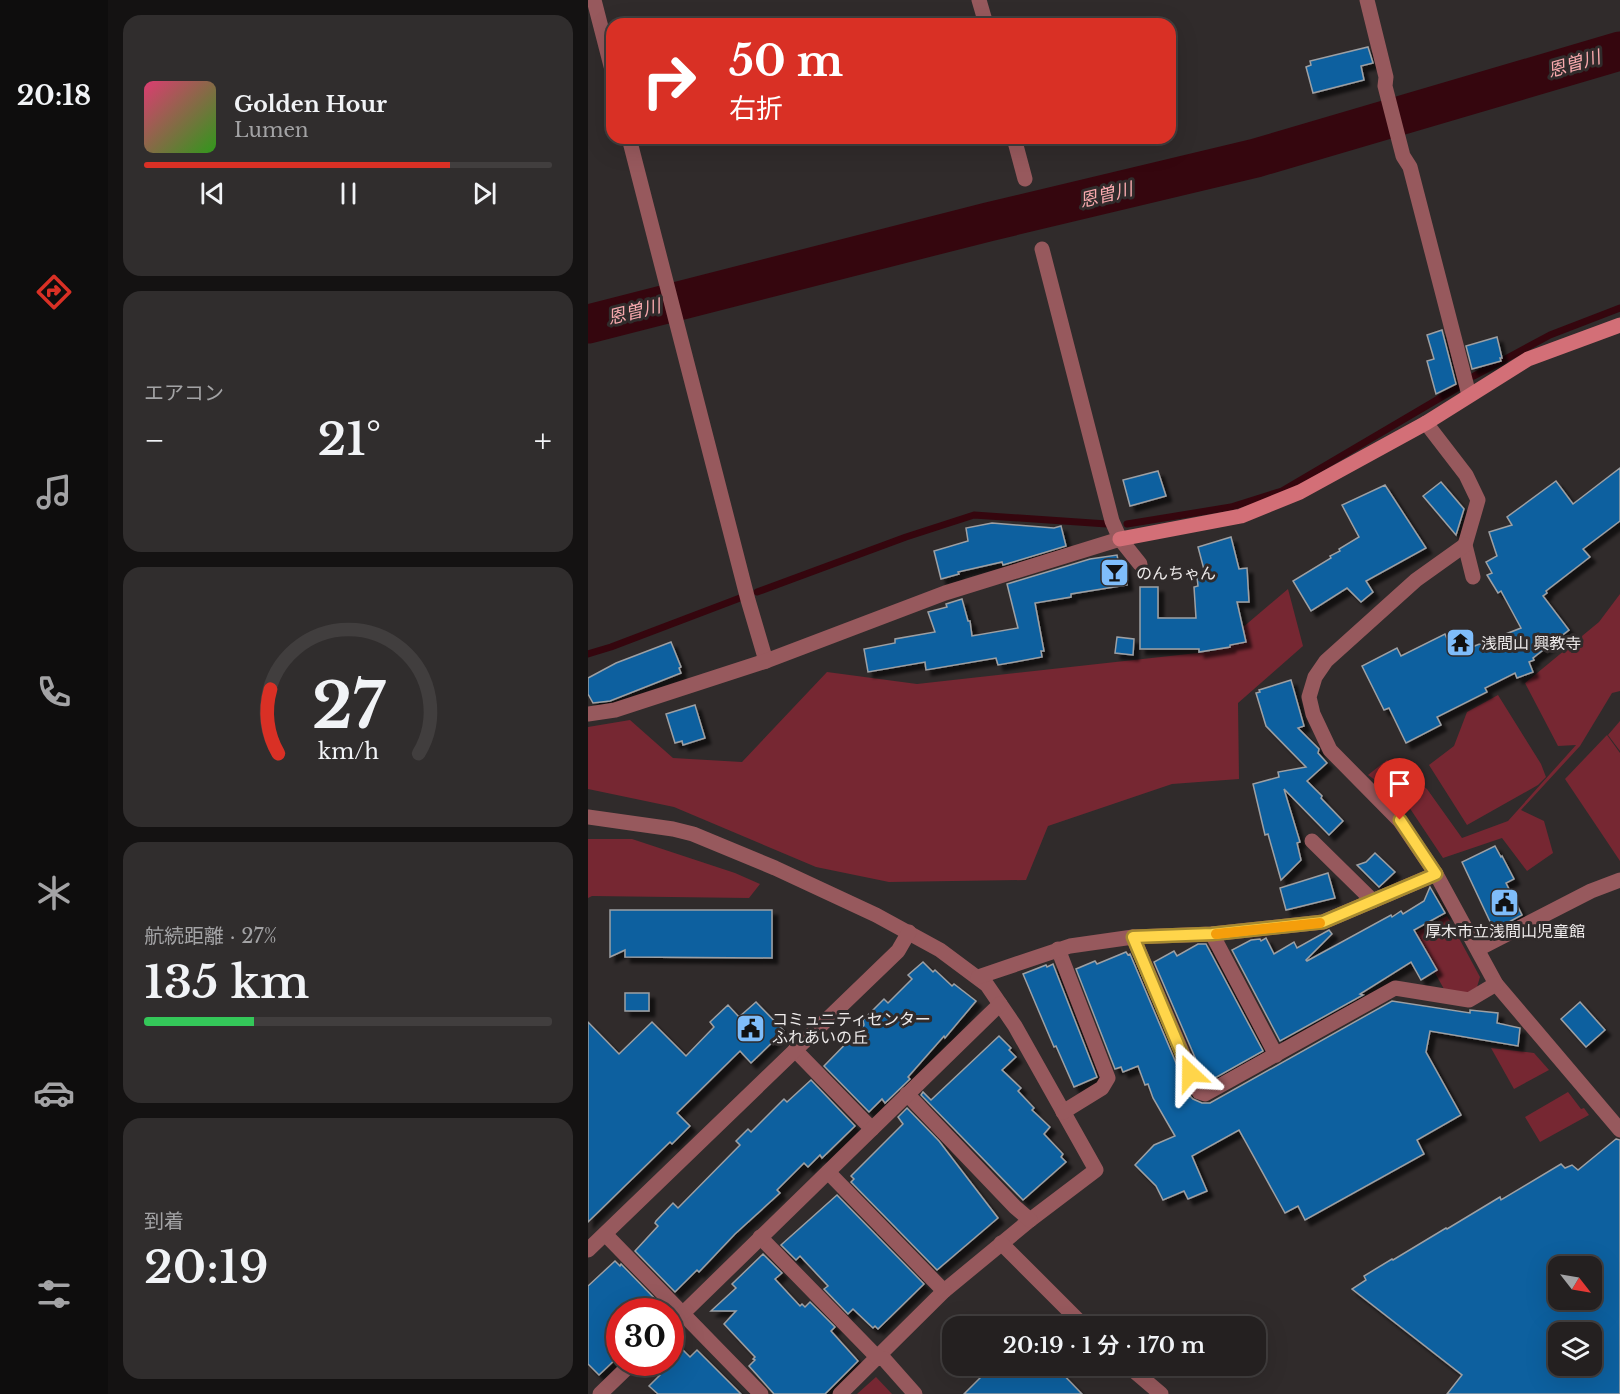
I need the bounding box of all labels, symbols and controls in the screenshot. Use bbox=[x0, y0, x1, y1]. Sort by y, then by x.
text: 50 m bbox=[729, 35, 843, 87]
icon: right bbox=[630, 42, 708, 120]
water label: 恩曽川 bbox=[1545, 45, 1605, 82]
text: 20:18 bbox=[17, 79, 91, 112]
text: Golden Hour bbox=[234, 91, 387, 118]
text: 右折 bbox=[729, 92, 783, 125]
text: Lumen bbox=[234, 118, 309, 142]
icon: previous bbox=[196, 177, 229, 210]
icon: pause bbox=[332, 177, 365, 210]
icon: next bbox=[468, 177, 501, 210]
water label: 恩曽川 bbox=[1077, 177, 1137, 212]
icon: directions bbox=[33, 271, 75, 313]
water label: 恩曽川 bbox=[605, 294, 665, 329]
text: エアコン bbox=[144, 381, 224, 405]
text: 21° bbox=[318, 411, 381, 467]
text: − bbox=[144, 420, 165, 461]
text: + bbox=[534, 420, 552, 461]
icon: music bbox=[33, 471, 75, 513]
bar icon: のんちゃん bbox=[1099, 557, 1131, 589]
place label: のんちゃん bbox=[1136, 563, 1216, 583]
temple icon: 浅間山 興教寺 bbox=[1444, 627, 1476, 659]
place label: 浅間山 興教寺 bbox=[1481, 633, 1582, 653]
text: 27 bbox=[312, 667, 385, 745]
icon: phone bbox=[33, 671, 75, 713]
text: km/h bbox=[318, 738, 379, 765]
pin bbox=[1374, 758, 1425, 820]
icon: arrive bbox=[1383, 767, 1416, 800]
icon: climate bbox=[33, 872, 75, 914]
public building icon: 厚木市立浅間山児童館 bbox=[1489, 887, 1521, 919]
place label: 厚木市立浅間山児童館 bbox=[1425, 921, 1585, 941]
text: 航続距離 · 27% bbox=[144, 924, 277, 948]
text: 135 km bbox=[144, 954, 309, 1010]
place label: コミュニティセンター ふれあいの丘 bbox=[772, 1009, 931, 1047]
public building icon: コミュニティセンター ふれあいの丘 bbox=[735, 1012, 767, 1044]
position arrow bbox=[1158, 1041, 1222, 1105]
icon: car bbox=[33, 1072, 75, 1114]
text: 到着 bbox=[144, 1209, 184, 1233]
text: 20:19 bbox=[144, 1239, 269, 1295]
north arrow bbox=[1548, 1256, 1602, 1310]
map controls bbox=[1548, 1256, 1602, 1376]
icon: filters bbox=[33, 1273, 75, 1315]
speed limit sign: 30 bbox=[606, 1298, 684, 1376]
button: layers bbox=[1548, 1322, 1602, 1376]
text: 20:19 · 1 分 · 170 m bbox=[1003, 1332, 1205, 1359]

